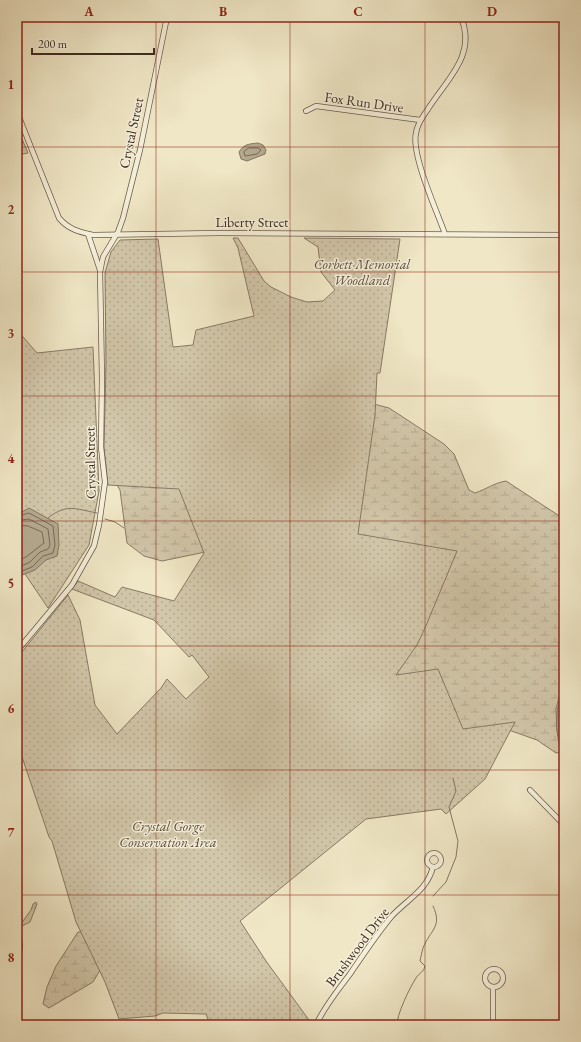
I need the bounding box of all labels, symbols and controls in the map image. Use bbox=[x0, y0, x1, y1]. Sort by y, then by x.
text: A bbox=[83, 3, 94, 20]
text: B bbox=[219, 3, 227, 20]
text: C bbox=[353, 3, 363, 20]
text: D bbox=[487, 3, 497, 20]
scale bar bbox=[32, 30, 154, 56]
text: 200 m bbox=[38, 36, 68, 52]
text: 1 bbox=[8, 76, 15, 93]
street label: Fox Run Drive bbox=[323, 88, 405, 117]
street label: Crystal Street bbox=[115, 95, 147, 170]
text: 2 bbox=[8, 201, 15, 218]
street label: Liberty Street bbox=[215, 213, 289, 231]
park label: Corbett Memorial Woodland bbox=[314, 255, 411, 289]
text: 3 bbox=[8, 325, 15, 342]
street label: Crystal Street bbox=[80, 426, 100, 499]
text: 4 bbox=[8, 450, 15, 467]
text: 5 bbox=[8, 575, 14, 592]
text: 6 bbox=[8, 700, 15, 717]
park label: Crystal Gorge Conservation Area bbox=[119, 817, 217, 851]
text: 7 bbox=[8, 824, 15, 841]
street label: Brushwood Drive bbox=[321, 903, 393, 990]
text: 8 bbox=[8, 949, 15, 966]

